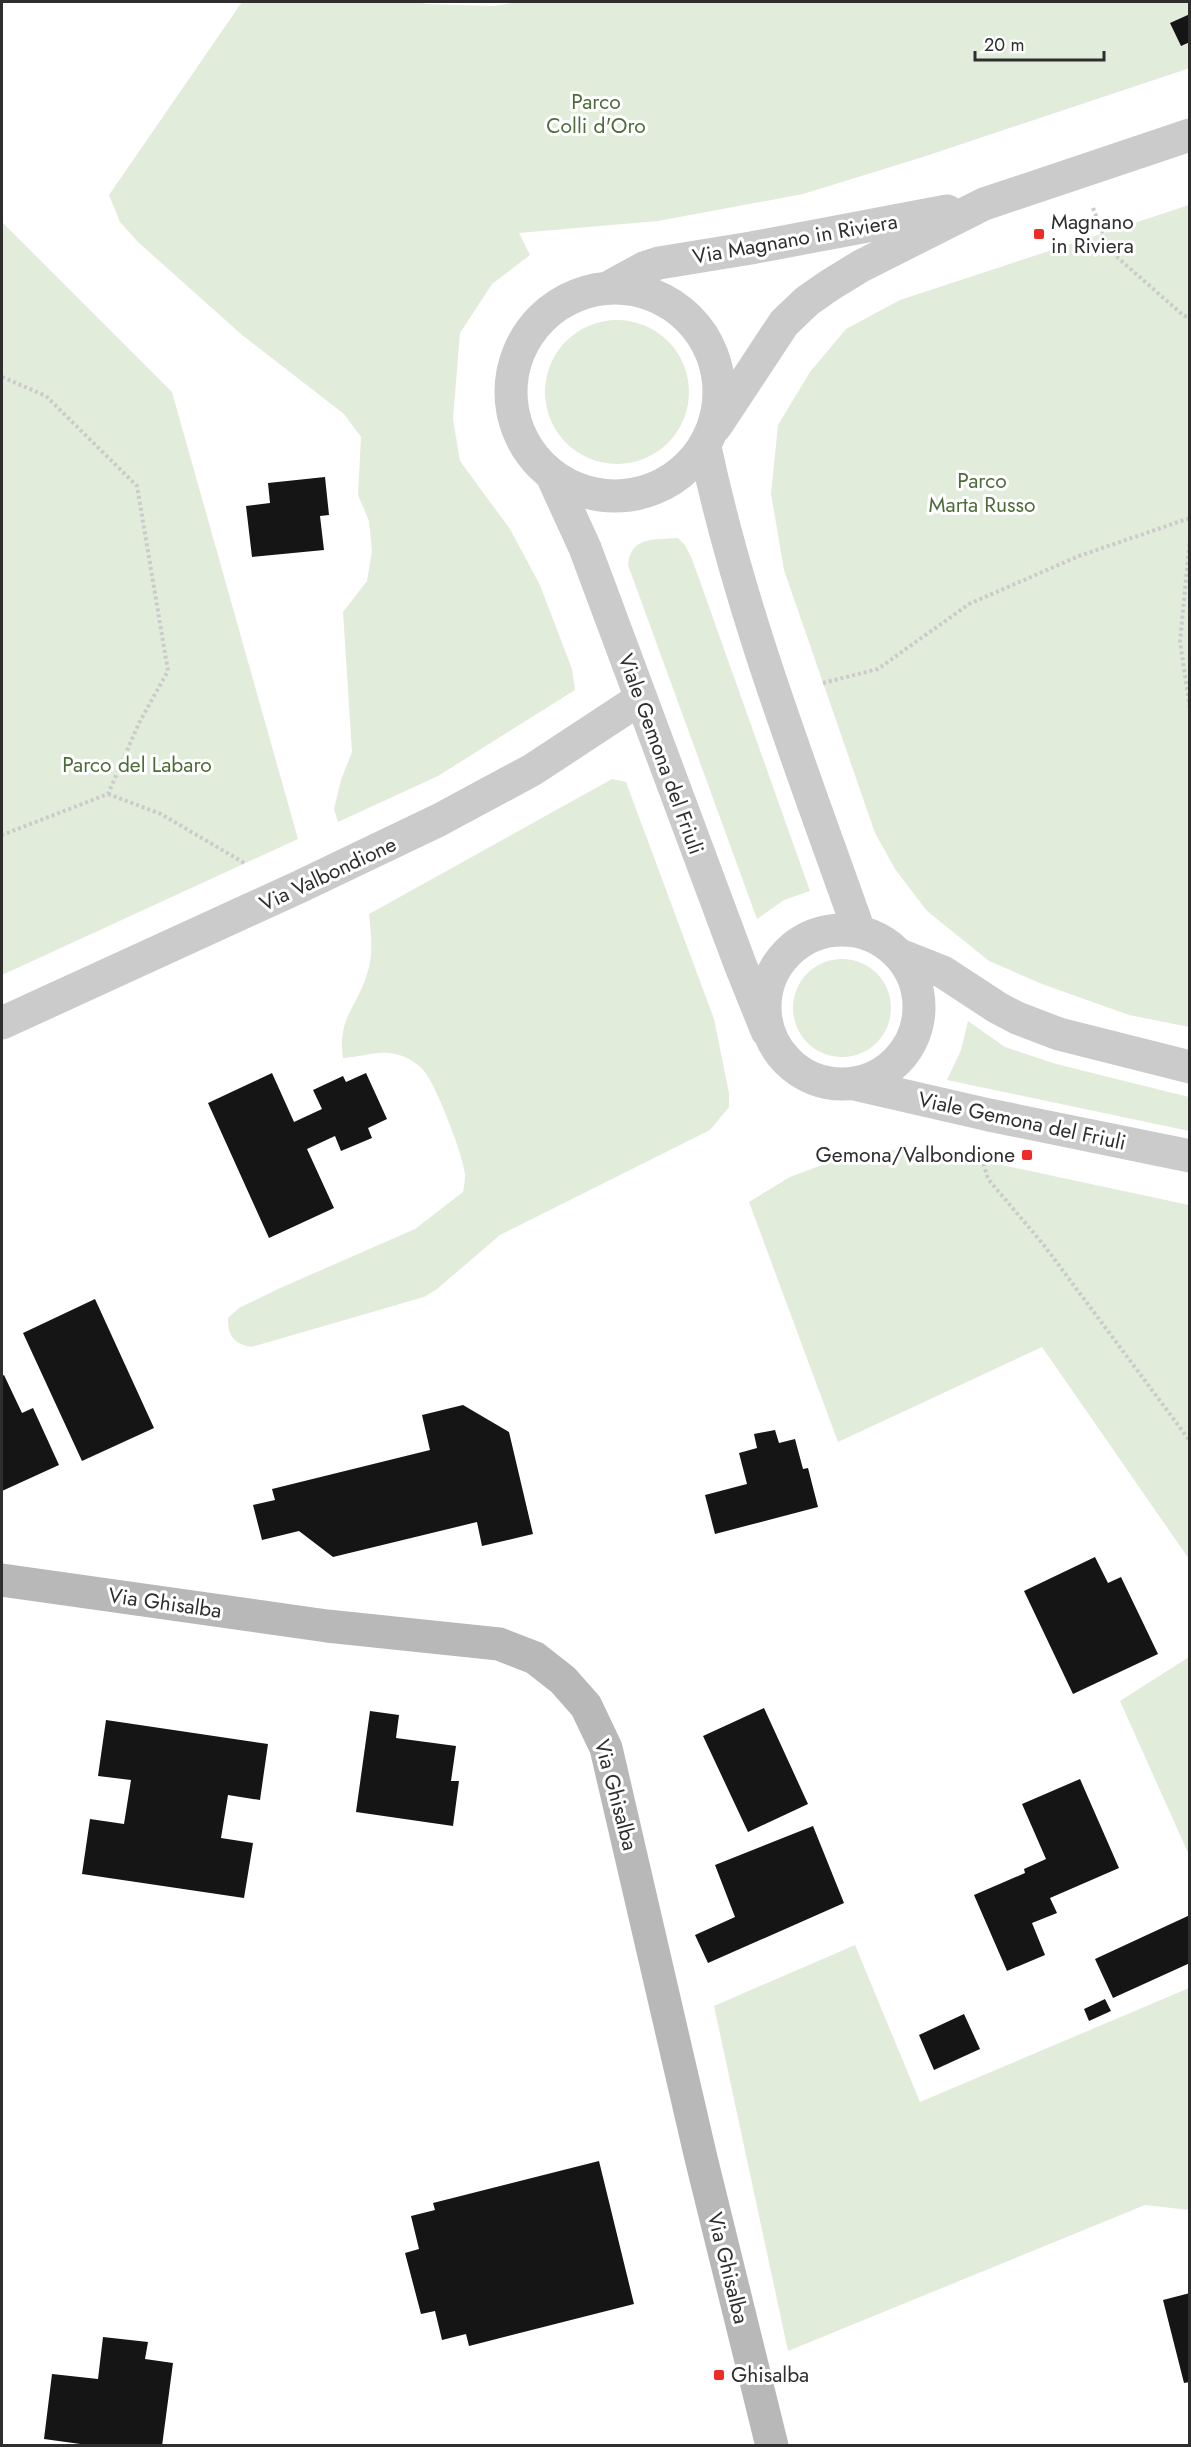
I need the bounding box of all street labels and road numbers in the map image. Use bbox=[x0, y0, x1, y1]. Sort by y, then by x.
street label: Via Magnano in Riviera bbox=[690, 206, 900, 272]
street label: Viale Gemona del Friuli bbox=[611, 649, 711, 859]
street label: Via Valbondione bbox=[255, 829, 401, 919]
street label: Viale Gemona del Friuli bbox=[915, 1084, 1129, 1158]
street label: Via Ghisalba bbox=[106, 1580, 224, 1626]
street label: Via Ghisalba bbox=[587, 1736, 645, 1854]
street label: Via Ghisalba bbox=[700, 2209, 756, 2327]

